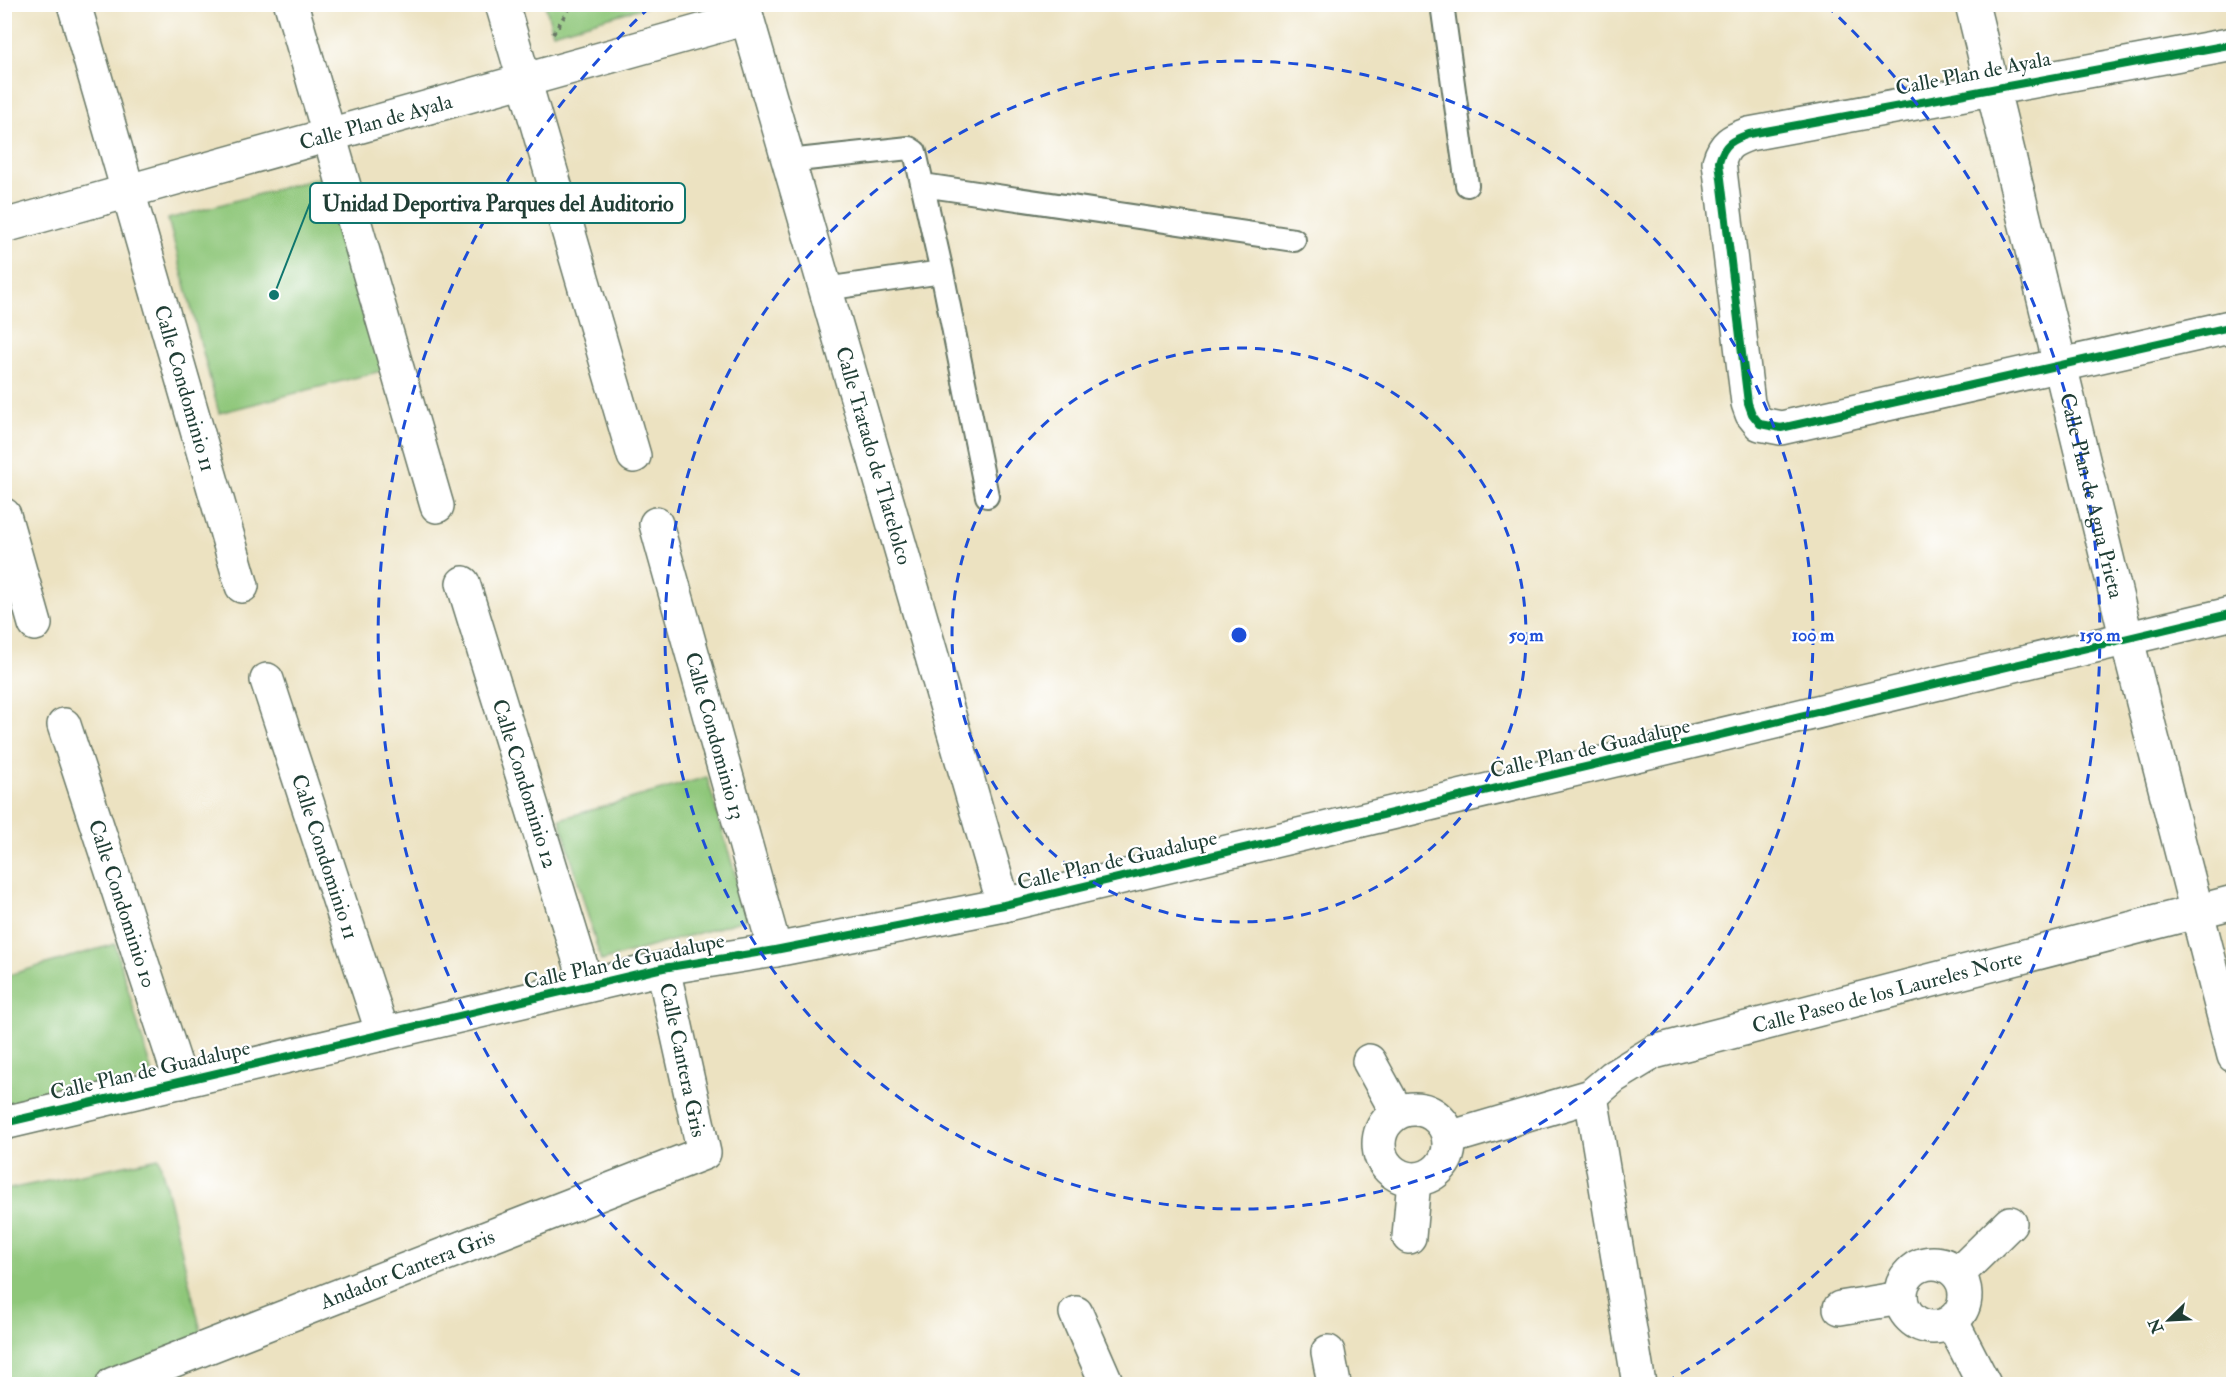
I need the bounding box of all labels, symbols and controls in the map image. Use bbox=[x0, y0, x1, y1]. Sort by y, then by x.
street label: Calle Plan de Ayala bbox=[1893, 45, 2053, 102]
street label: Calle Plan de Ayala bbox=[296, 88, 456, 157]
callout: Unidad Deportiva Parques del Auditorio bbox=[310, 183, 685, 223]
text: Unidad Deportiva Parques del Auditorio bbox=[322, 190, 674, 219]
street label: Calle Condominio 11 bbox=[148, 302, 221, 475]
street label: Calle Tratado de Tlatelolco bbox=[829, 343, 918, 568]
street label: Calle Plan de Agua Prieta bbox=[2053, 390, 2129, 602]
text: 50 m bbox=[1509, 624, 1544, 647]
text: 100 m bbox=[1792, 624, 1835, 647]
text: 150 m bbox=[2079, 624, 2122, 647]
centre of rings bbox=[1229, 625, 1249, 645]
street label: Calle Condominio 13 bbox=[678, 649, 751, 823]
street label: Calle Condominio 12 bbox=[486, 696, 563, 872]
street label: Calle Plan de Guadalupe bbox=[1487, 712, 1693, 785]
street label: Calle Condominio 11 bbox=[285, 771, 364, 943]
street label: Calle Condominio 10 bbox=[82, 816, 162, 991]
street label: Calle Plan de Guadalupe bbox=[1014, 824, 1220, 897]
street label: Calle Plan de Guadalupe bbox=[521, 927, 727, 996]
street label: Calle Paseo de los Laureles Norte bbox=[1749, 944, 2026, 1040]
street label: Calle Cantera Gris bbox=[653, 980, 712, 1140]
street label: Calle Plan de Guadalupe bbox=[47, 1034, 253, 1107]
street label: Andador Cantera Gris bbox=[315, 1223, 499, 1316]
north arrow bbox=[2139, 1290, 2199, 1350]
text: N bbox=[2144, 1314, 2169, 1337]

